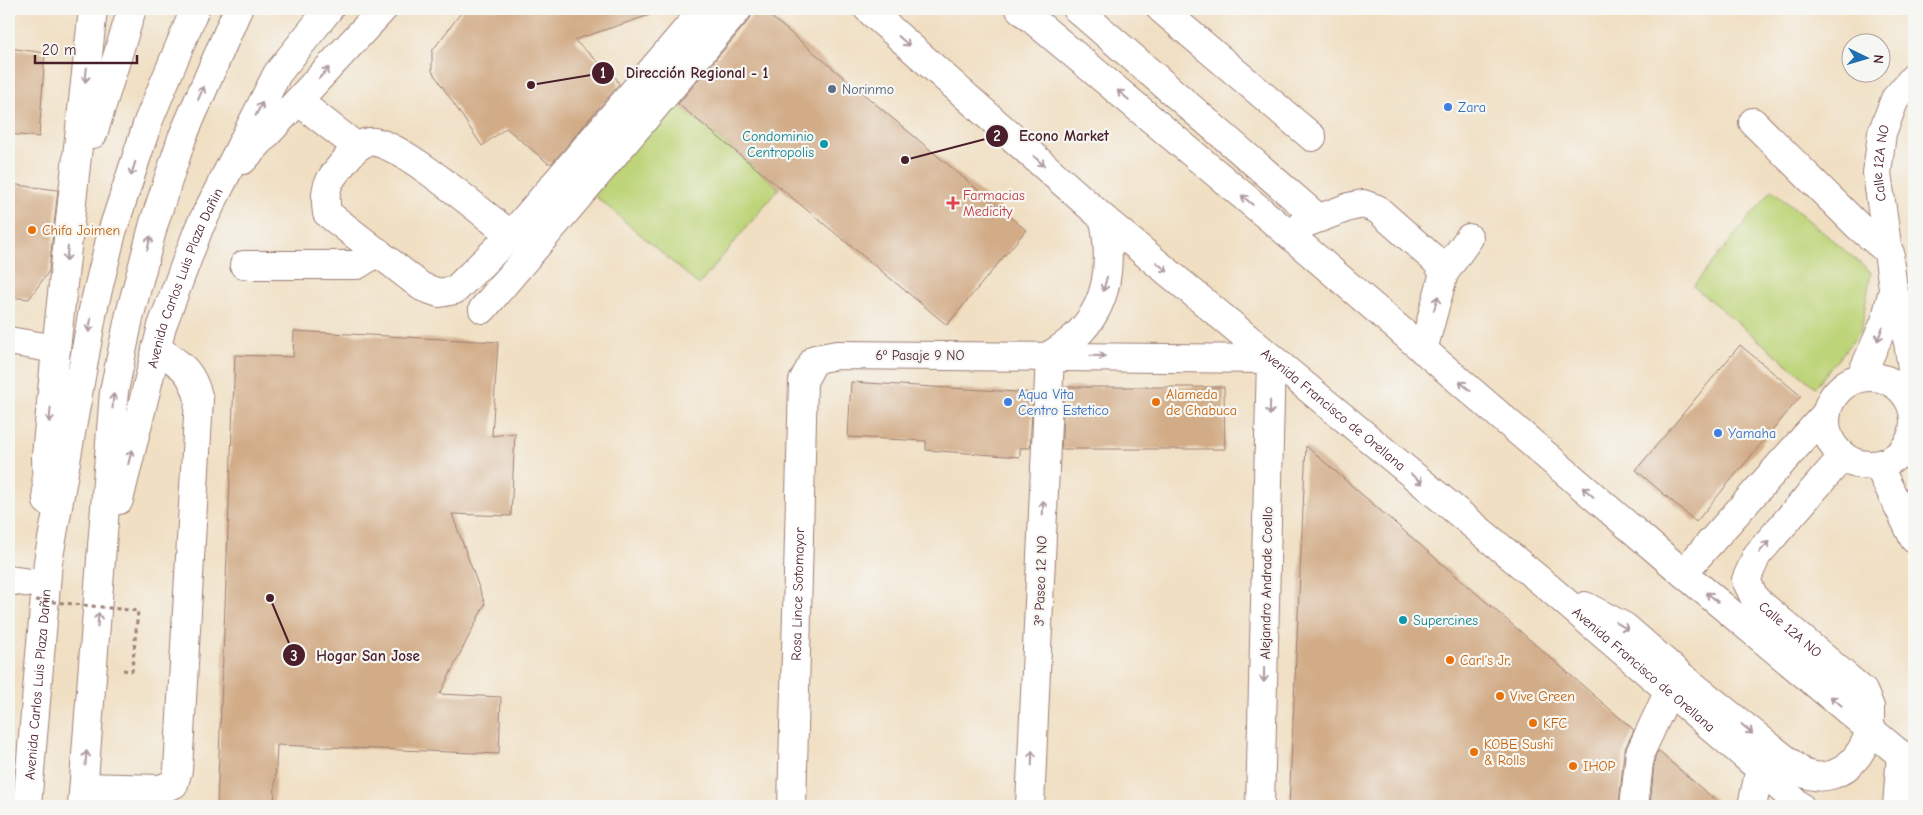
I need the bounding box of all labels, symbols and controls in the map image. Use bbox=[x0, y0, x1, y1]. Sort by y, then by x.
scale bar bbox=[35, 32, 138, 64]
north arrow bbox=[1840, 32, 1890, 82]
one-way arrow bbox=[898, 35, 911, 47]
text: 20 m bbox=[42, 41, 76, 59]
text: N bbox=[1870, 54, 1887, 64]
callout: Dirección Regional - 1 bbox=[591, 58, 778, 88]
text: 1 bbox=[600, 64, 606, 82]
text: Dirección Regional - 1 bbox=[626, 64, 768, 82]
one-way arrow bbox=[81, 66, 91, 82]
one-way arrow bbox=[318, 66, 330, 79]
place label: Norinmo bbox=[842, 81, 894, 98]
marker: Norinmo bbox=[826, 83, 838, 95]
one-way arrow bbox=[197, 86, 206, 101]
one-way arrow bbox=[1117, 90, 1130, 101]
place label: Zara bbox=[1458, 99, 1486, 116]
marker: Zara bbox=[1442, 101, 1454, 113]
one-way arrow bbox=[254, 102, 264, 117]
callout: Econo Market bbox=[984, 121, 1119, 151]
street label: Calle 12A NO bbox=[1869, 122, 1893, 203]
text: 2 bbox=[993, 127, 1001, 145]
text: Econo Market bbox=[1019, 127, 1110, 145]
place label: Condominio Centropolis bbox=[742, 128, 814, 161]
marker: Condominio Centropolis bbox=[818, 138, 830, 150]
one-way arrow bbox=[1032, 155, 1045, 167]
one-way arrow bbox=[127, 160, 137, 176]
street label: Avenida Carlos Luis Plaza Dañin bbox=[144, 185, 227, 370]
place label: Farmacias Medicity bbox=[963, 187, 1025, 220]
one-way arrow bbox=[1241, 194, 1254, 206]
marker: Farmacias Medicity bbox=[947, 197, 959, 209]
place label: Chifa Joimen bbox=[42, 222, 120, 239]
marker: Chifa Joimen bbox=[26, 224, 38, 236]
one-way arrow bbox=[145, 235, 154, 251]
one-way arrow bbox=[62, 245, 72, 261]
one-way arrow bbox=[1155, 261, 1168, 273]
one-way arrow bbox=[1100, 276, 1109, 292]
one-way arrow bbox=[1432, 296, 1441, 312]
one-way arrow bbox=[84, 317, 94, 333]
one-way arrow bbox=[1875, 326, 1884, 341]
street label: Avenida Francisco de Orellana bbox=[1257, 345, 1409, 474]
street label: 6º Pasaje 9 NO bbox=[876, 347, 965, 364]
one-way arrow bbox=[1090, 351, 1106, 361]
one-way arrow bbox=[1458, 381, 1471, 392]
place label: Aqua Vita Centro Estetico bbox=[1018, 386, 1109, 419]
place label: Alameda de Chabuca bbox=[1166, 386, 1237, 419]
one-way arrow bbox=[109, 393, 118, 409]
marker: Aqua Vita Centro Estetico bbox=[1002, 396, 1014, 408]
marker: Alameda de Chabuca bbox=[1150, 396, 1162, 408]
one-way arrow bbox=[1265, 399, 1275, 415]
one-way arrow bbox=[45, 407, 55, 423]
place label: Yamaha bbox=[1728, 425, 1776, 442]
marker: Yamaha bbox=[1712, 427, 1724, 439]
one-way arrow bbox=[126, 449, 135, 465]
one-way arrow bbox=[1410, 473, 1423, 484]
one-way arrow bbox=[1582, 487, 1595, 498]
one-way arrow bbox=[1039, 500, 1048, 516]
street label: Alejandro Andrade Coello bbox=[1257, 506, 1276, 660]
street label: Rosa Lince Sotomayor bbox=[788, 527, 808, 661]
street label: 3º Paseo 12 NO bbox=[1030, 535, 1051, 627]
one-way arrow bbox=[1758, 541, 1769, 554]
street label: Avenida Carlos Luis Plaza Dañin bbox=[21, 588, 55, 781]
one-way arrow bbox=[1706, 592, 1719, 603]
street label: Calle 12A NO bbox=[1755, 598, 1825, 661]
street label: Avenida Francisco de Orellana bbox=[1569, 604, 1718, 736]
one-way arrow bbox=[93, 612, 102, 628]
place label: Supercines bbox=[1413, 612, 1478, 629]
marker: Supercines bbox=[1397, 614, 1409, 626]
one-way arrow bbox=[1615, 621, 1629, 631]
callout: Hogar San Jose bbox=[282, 640, 430, 670]
text: 3 bbox=[290, 647, 298, 665]
text: Hogar San Jose bbox=[316, 647, 420, 665]
place label: Carl's Jr. bbox=[1460, 652, 1510, 669]
marker: Carl's Jr. bbox=[1444, 654, 1456, 666]
one-way arrow bbox=[1259, 667, 1268, 683]
place label: Vive Green bbox=[1510, 688, 1575, 705]
marker: Vive Green bbox=[1494, 690, 1506, 702]
one-way arrow bbox=[1830, 696, 1843, 707]
place label: KFC bbox=[1543, 715, 1568, 732]
marker: KFC bbox=[1527, 717, 1539, 729]
one-way arrow bbox=[1741, 724, 1754, 735]
place label: KOBE Sushi & Rolls bbox=[1484, 736, 1553, 769]
marker: KOBE Sushi & Rolls bbox=[1468, 746, 1480, 758]
one-way arrow bbox=[82, 750, 91, 766]
one-way arrow bbox=[1028, 750, 1037, 766]
place label: IHOP bbox=[1583, 758, 1616, 775]
marker: IHOP bbox=[1567, 760, 1579, 772]

